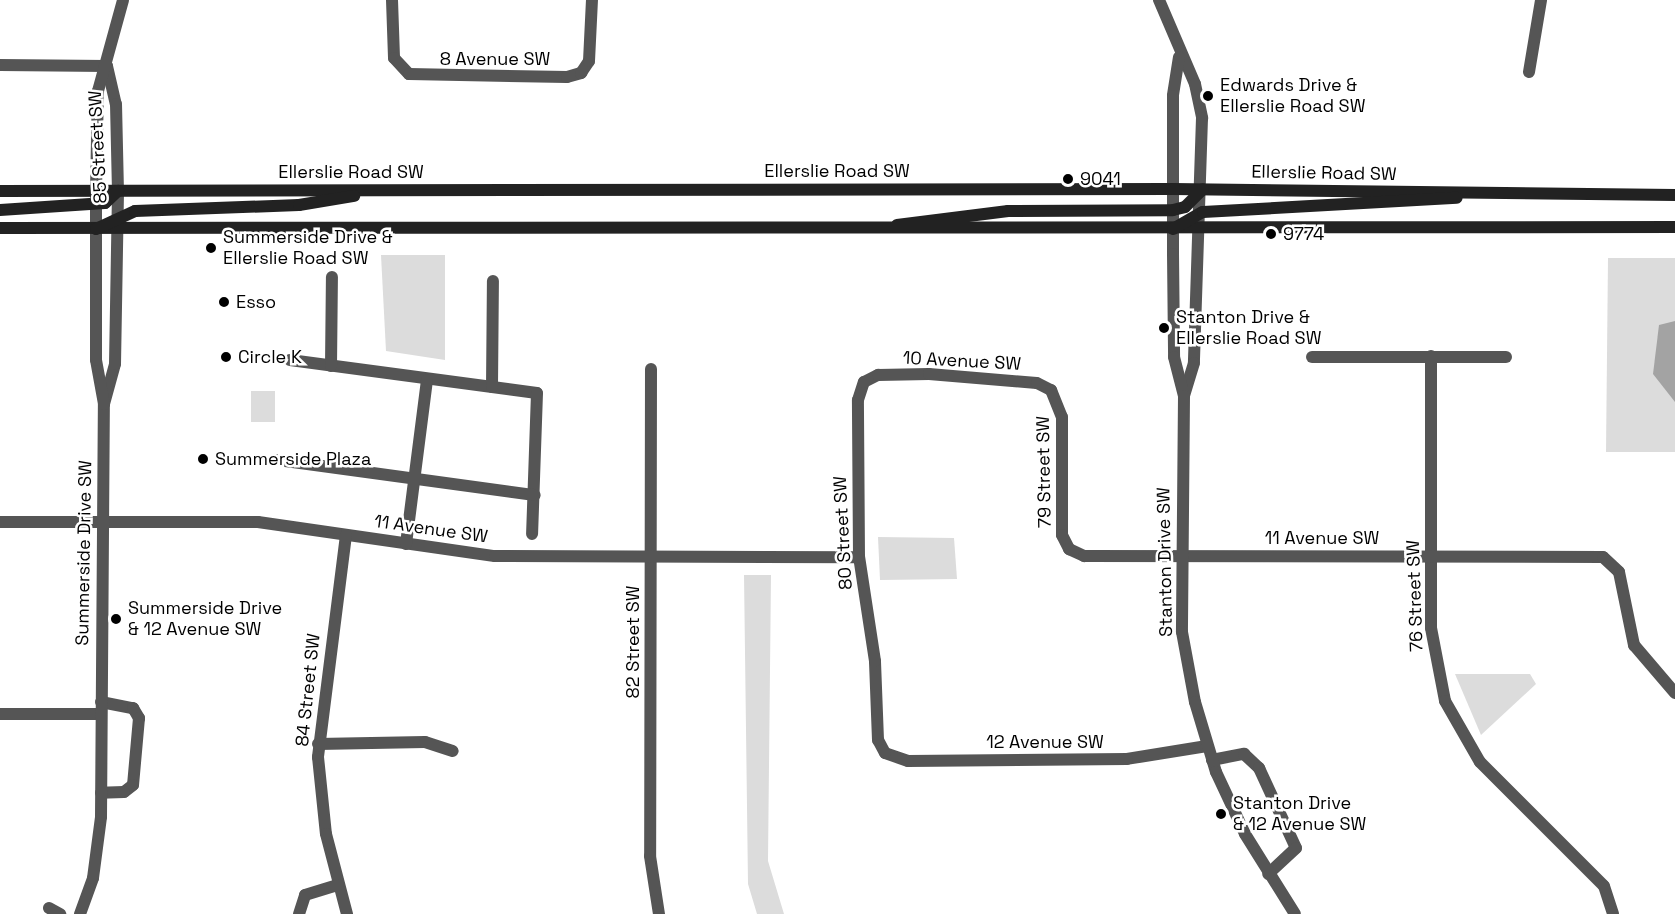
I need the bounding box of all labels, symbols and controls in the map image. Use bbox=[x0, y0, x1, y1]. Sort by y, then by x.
street label: 8 Avenue SW bbox=[440, 48, 550, 70]
place label: Edwards Drive & Ellerslie Road SW bbox=[1220, 75, 1365, 118]
marker: Edwards Drive & Ellerslie Road SW bbox=[1201, 89, 1215, 103]
street label: 85 Street SW bbox=[84, 90, 112, 204]
street label: Ellerslie Road SW bbox=[764, 160, 910, 182]
street label: Ellerslie Road SW bbox=[278, 161, 424, 183]
street label: Ellerslie Road SW bbox=[1251, 161, 1397, 185]
place label: 9041 bbox=[1080, 168, 1121, 190]
marker: 9041 bbox=[1061, 172, 1075, 186]
place label: 9774 bbox=[1283, 223, 1324, 245]
place label: Summerside Drive & Ellerslie Road SW bbox=[223, 227, 393, 270]
marker: 9774 bbox=[1264, 227, 1278, 241]
marker: Summerside Drive & Ellerslie Road SW bbox=[204, 241, 218, 255]
place label: Esso bbox=[236, 291, 276, 313]
marker: Esso bbox=[217, 295, 231, 309]
place label: Stanton Drive & Ellerslie Road SW bbox=[1176, 307, 1321, 350]
marker: Stanton Drive & Ellerslie Road SW bbox=[1157, 321, 1171, 335]
place label: Circle K bbox=[238, 346, 302, 368]
street label: 10 Avenue SW bbox=[902, 347, 1022, 375]
marker: Circle K bbox=[219, 350, 233, 364]
street label: 79 Street SW bbox=[1032, 416, 1056, 528]
place label: Summerside Plaza bbox=[215, 448, 371, 470]
marker: Summerside Plaza bbox=[196, 452, 210, 466]
street label: Summerside Drive SW bbox=[72, 460, 96, 646]
street label: 80 Street SW bbox=[829, 476, 857, 590]
street label: Stanton Drive SW bbox=[1153, 487, 1177, 637]
street label: 11 Avenue SW bbox=[373, 510, 489, 548]
street label: 11 Avenue SW bbox=[1265, 527, 1379, 549]
street label: 76 Street SW bbox=[1402, 540, 1428, 652]
street label: 82 Street SW bbox=[622, 585, 644, 699]
place label: Summerside Drive & 12 Avenue SW bbox=[128, 598, 282, 640]
marker: Summerside Drive & 12 Avenue SW bbox=[109, 612, 123, 626]
street label: 84 Street SW bbox=[291, 632, 325, 748]
street label: 12 Avenue SW bbox=[986, 731, 1104, 753]
place label: Stanton Drive & 12 Avenue SW bbox=[1233, 793, 1366, 836]
marker: Stanton Drive & 12 Avenue SW bbox=[1214, 807, 1228, 821]

